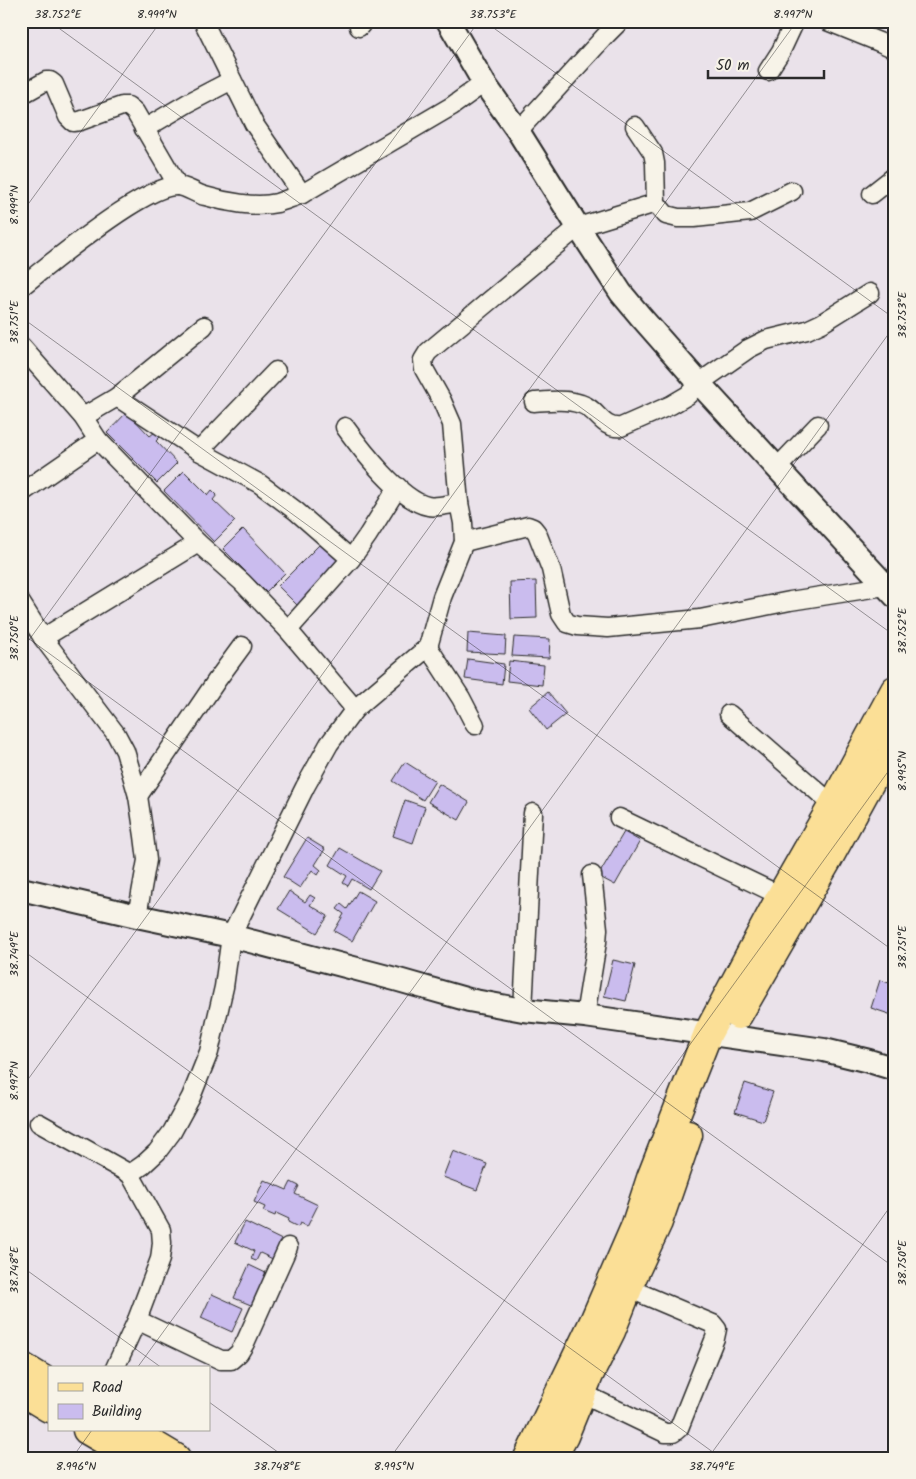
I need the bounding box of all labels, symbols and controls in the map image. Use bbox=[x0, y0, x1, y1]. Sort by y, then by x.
text: 38.752°E bbox=[35, 5, 82, 24]
text: 8.999°N bbox=[137, 5, 177, 24]
text: 38.753°E bbox=[470, 5, 517, 24]
text: 8.997°N bbox=[773, 5, 813, 24]
scale bar bbox=[708, 48, 825, 80]
text: 50 m bbox=[716, 54, 750, 78]
text: 8.999°N bbox=[5, 185, 24, 225]
text: 38.753°E bbox=[893, 291, 912, 338]
text: 38.751°E bbox=[5, 299, 24, 344]
text: 38.752°E bbox=[893, 607, 912, 654]
text: 38.750°E bbox=[5, 614, 24, 661]
text: 8.995°N bbox=[893, 751, 912, 791]
text: 38.751°E bbox=[893, 924, 912, 969]
text: 38.749°E bbox=[5, 930, 24, 977]
text: 8.997°N bbox=[5, 1061, 24, 1101]
text: 38.750°E bbox=[893, 1239, 912, 1286]
text: 38.748°E bbox=[5, 1245, 24, 1294]
legend bbox=[48, 1366, 210, 1432]
text: Road bbox=[92, 1376, 123, 1400]
text: Building bbox=[92, 1400, 142, 1424]
text: 8.996°N bbox=[56, 1457, 96, 1476]
text: 38.748°E bbox=[253, 1457, 302, 1476]
text: 8.995°N bbox=[374, 1457, 414, 1476]
text: 38.749°E bbox=[689, 1457, 736, 1476]

